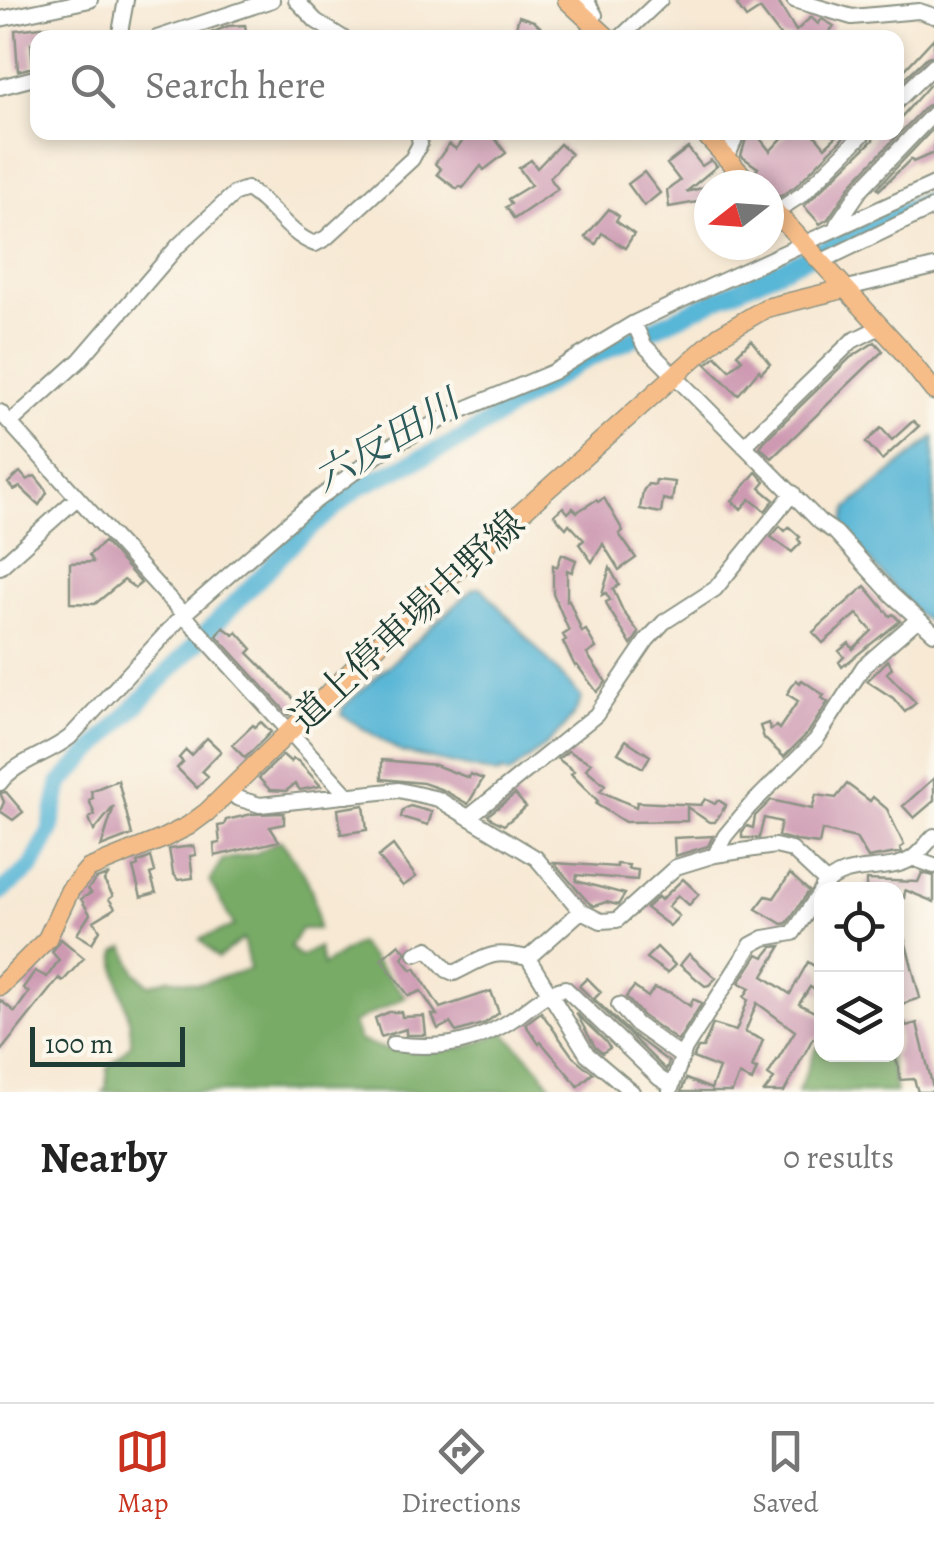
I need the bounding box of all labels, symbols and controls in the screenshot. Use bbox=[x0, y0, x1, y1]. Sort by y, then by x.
search box bbox=[30, 30, 904, 140]
icon: search bbox=[65, 58, 120, 113]
text: Search here bbox=[145, 59, 326, 111]
north arrow bbox=[694, 170, 784, 260]
water label: 六反田川 bbox=[303, 375, 472, 505]
street label: 道上停車場中野線 bbox=[278, 498, 536, 744]
map controls bbox=[814, 882, 904, 1062]
button: locate bbox=[814, 882, 904, 972]
button: layers bbox=[814, 972, 904, 1062]
scale bar bbox=[30, 1022, 185, 1066]
text: 100 m bbox=[45, 1025, 113, 1063]
text: Nearby bbox=[40, 1129, 167, 1186]
text: 0 results bbox=[783, 1135, 894, 1179]
tab: Map bbox=[115, 1424, 170, 1522]
tab: Directions bbox=[401, 1424, 521, 1522]
tab: Saved bbox=[752, 1424, 819, 1522]

